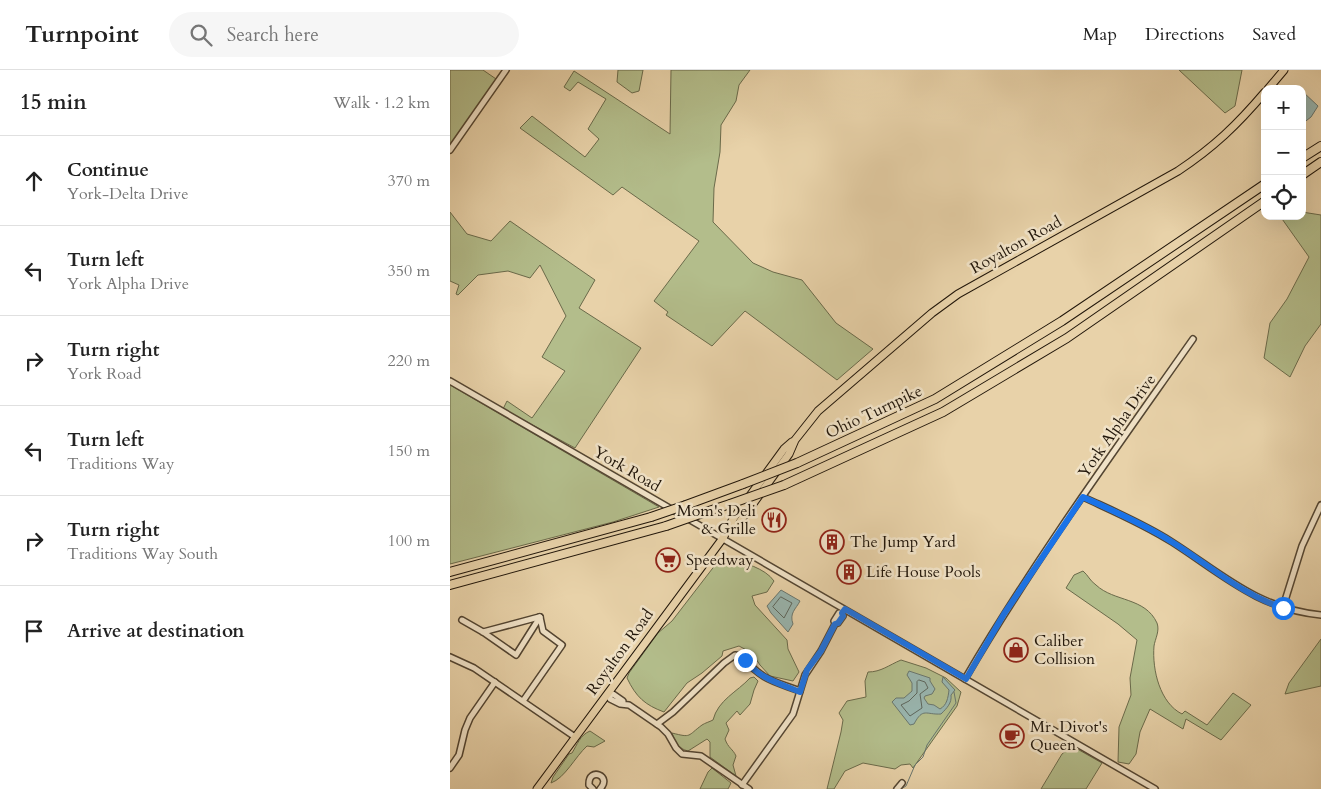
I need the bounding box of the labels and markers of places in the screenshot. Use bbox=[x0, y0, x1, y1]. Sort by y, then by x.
place label: Mom's Deli & Grille bbox=[677, 500, 756, 540]
restaurant icon: Mom's Deli & Grille bbox=[761, 507, 787, 533]
building icon: The Jump Yard bbox=[819, 529, 845, 555]
place label: The Jump Yard bbox=[850, 531, 956, 553]
supermarket icon: Speedway bbox=[655, 547, 681, 573]
place label: Speedway bbox=[686, 549, 754, 571]
building icon: Life House Pools bbox=[836, 559, 862, 585]
place label: Life House Pools bbox=[866, 561, 981, 583]
place label: Caliber Collision bbox=[1034, 630, 1095, 670]
shop icon: Caliber Collision bbox=[1003, 637, 1029, 663]
place label: Mr. Divot's Queen bbox=[1030, 716, 1108, 756]
cafe icon: Mr. Divot's Queen bbox=[999, 723, 1025, 749]

